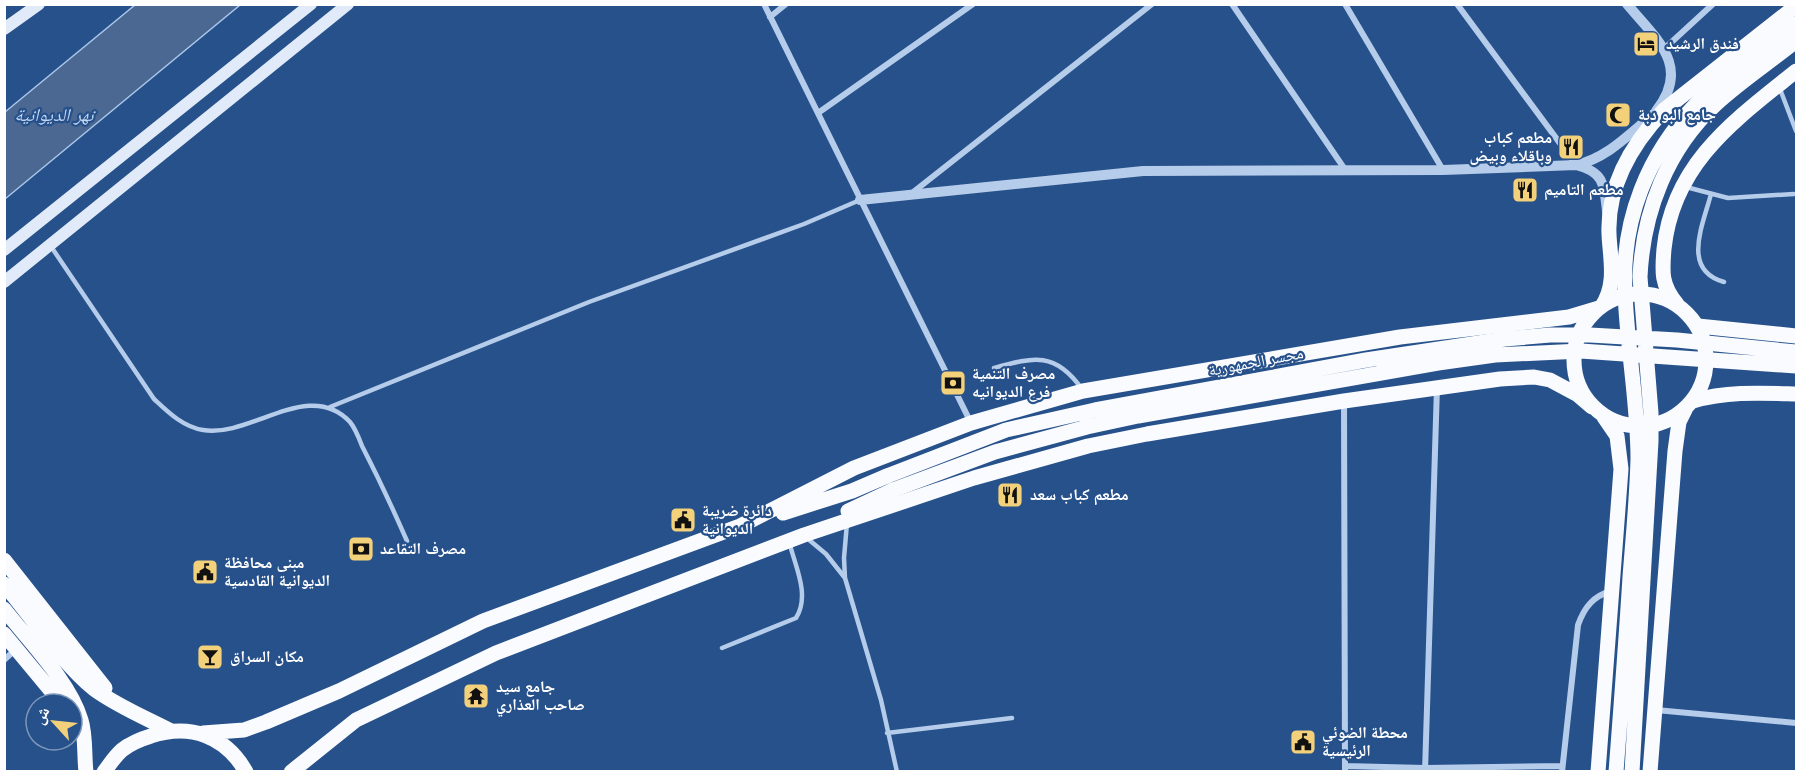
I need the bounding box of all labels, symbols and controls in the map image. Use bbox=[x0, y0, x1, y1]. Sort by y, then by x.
hotel icon: فندق الرشيد bbox=[1631, 29, 1661, 59]
place label: فندق الرشيد bbox=[1666, 34, 1739, 54]
mosque icon: جامع البو دبة bbox=[1603, 100, 1633, 130]
water label: نهر الديوانية bbox=[15, 104, 97, 126]
place label: جامع البو دبة bbox=[1638, 105, 1716, 125]
place label: مطعم كباب وباقلاء وبيض bbox=[1470, 128, 1552, 166]
restaurant icon: مطعم كباب وباقلاء وبيض bbox=[1556, 132, 1586, 162]
restaurant icon: مطعم التاميم bbox=[1510, 175, 1540, 205]
place label: مطعم التاميم bbox=[1544, 180, 1624, 201]
street label: مجسر الجمهورية bbox=[1207, 343, 1305, 381]
place label: مصرف التنمية فرع الديوانيه bbox=[972, 364, 1055, 402]
bank icon: مصرف التنمية فرع الديوانيه bbox=[938, 368, 968, 398]
restaurant icon: مطعم كباب سعد bbox=[995, 480, 1025, 510]
place label: مطعم كباب سعد bbox=[1030, 485, 1129, 506]
place label: دائرة ضريبة الديوانية bbox=[702, 501, 772, 539]
public building icon: دائرة ضريبة الديوانية bbox=[668, 505, 698, 535]
bank icon: مصرف التقاعد bbox=[346, 534, 376, 564]
place label: مصرف التقاعد bbox=[380, 539, 466, 559]
place label: مبنى محافظة الديوانية القادسية bbox=[224, 553, 330, 591]
public building icon: مبنى محافظة الديوانية القادسية bbox=[190, 557, 220, 587]
bar icon: مكان السراق bbox=[195, 642, 225, 672]
place label: مكان السراق bbox=[230, 647, 304, 667]
place label: جامع سيد صاحب العذاري bbox=[496, 677, 585, 717]
temple icon: جامع سيد صاحب العذاري bbox=[461, 681, 491, 711]
north arrow bbox=[24, 692, 84, 752]
text: ش bbox=[29, 704, 54, 728]
place label: محطة الضوئي الرئيسية bbox=[1322, 723, 1408, 761]
public building icon: محطة الضوئي الرئيسية bbox=[1288, 727, 1318, 757]

